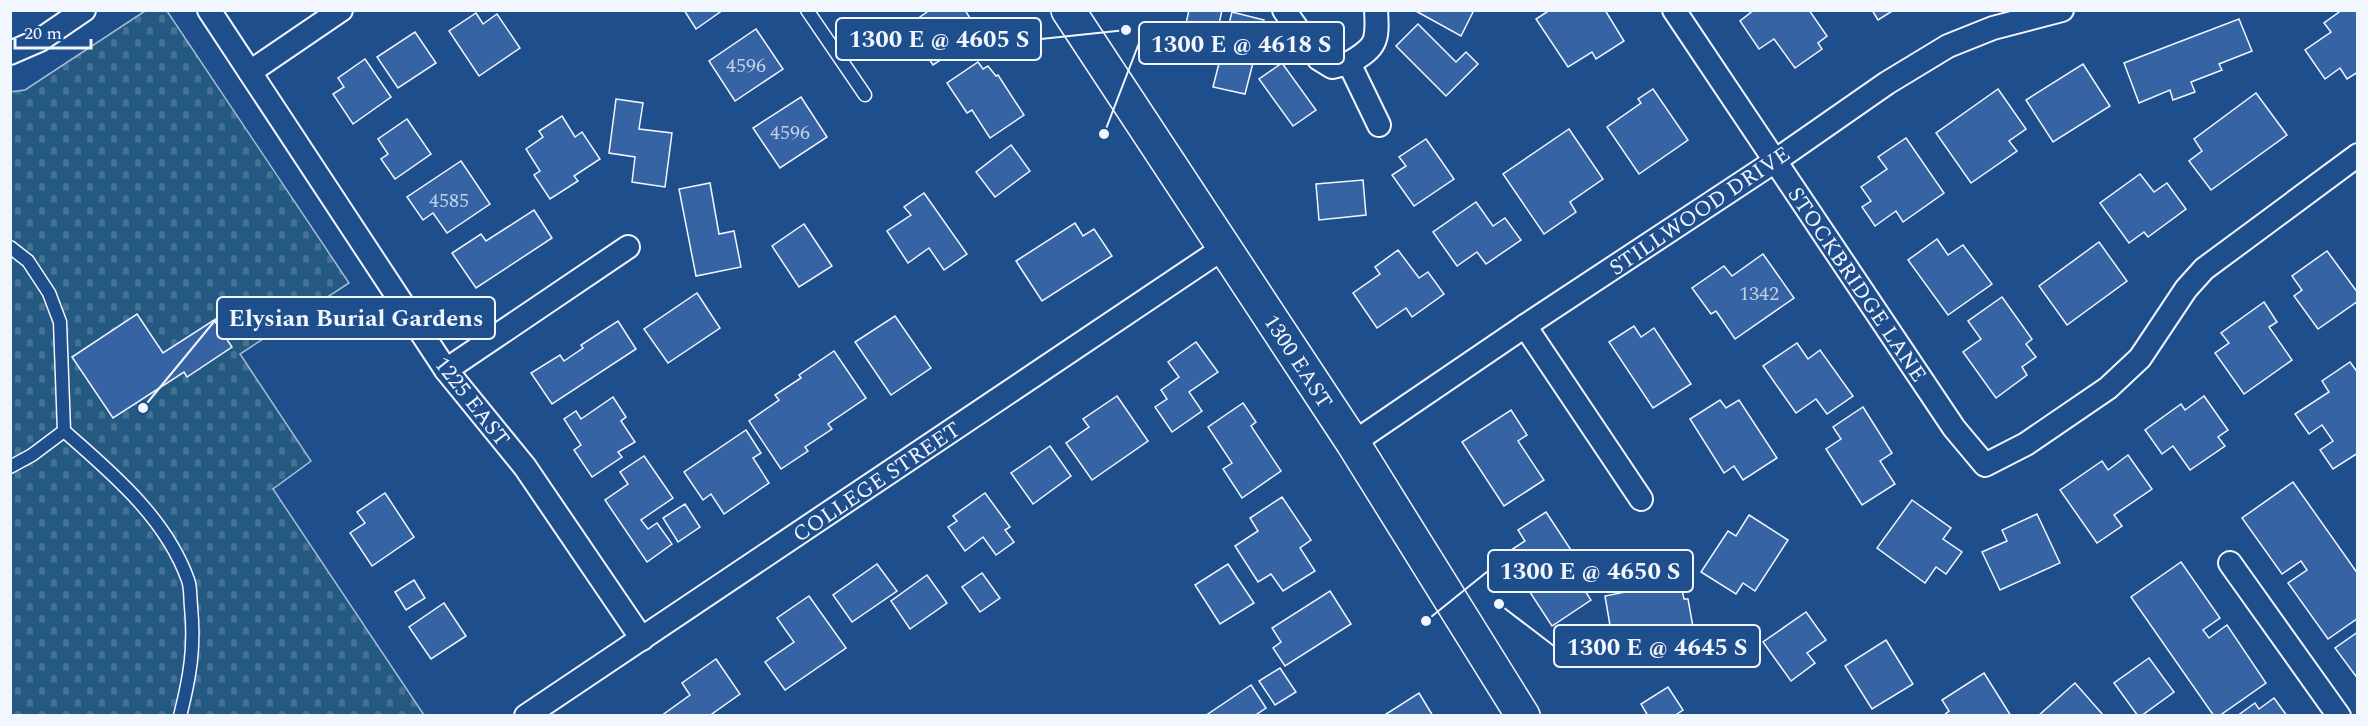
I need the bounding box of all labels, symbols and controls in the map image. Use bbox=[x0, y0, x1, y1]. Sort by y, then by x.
scale bar bbox=[15, 12, 92, 50]
callout: 1300 E @ 4605 S bbox=[836, 18, 1041, 60]
text: 20 m bbox=[24, 20, 62, 47]
text: 1300 E @ 4605 S bbox=[848, 22, 1030, 58]
callout: 1300 E @ 4618 S bbox=[1139, 22, 1344, 64]
text: 1300 E @ 4618 S bbox=[1150, 27, 1332, 63]
house number: 4596 bbox=[726, 51, 766, 81]
house number: 4596 bbox=[770, 118, 810, 148]
street label: STILLWOOD DRIVE bbox=[1603, 138, 1797, 284]
street label: STOCKBRIDGE LANE bbox=[1779, 180, 1935, 389]
house number: 4585 bbox=[429, 186, 469, 216]
house number: 1342 bbox=[1739, 279, 1779, 309]
callout: Elysian Burial Gardens bbox=[217, 297, 495, 339]
text: Elysian Burial Gardens bbox=[229, 301, 483, 337]
street label: 1300 EAST bbox=[1255, 308, 1341, 416]
street label: 1225 EAST bbox=[426, 350, 518, 454]
street label: COLLEGE STREET bbox=[786, 414, 968, 551]
callout: 1300 E @ 4650 S bbox=[1488, 550, 1693, 592]
text: 1300 E @ 4650 S bbox=[1499, 554, 1681, 590]
callout: 1300 E @ 4645 S bbox=[1554, 625, 1760, 667]
text: 1300 E @ 4645 S bbox=[1566, 630, 1748, 666]

